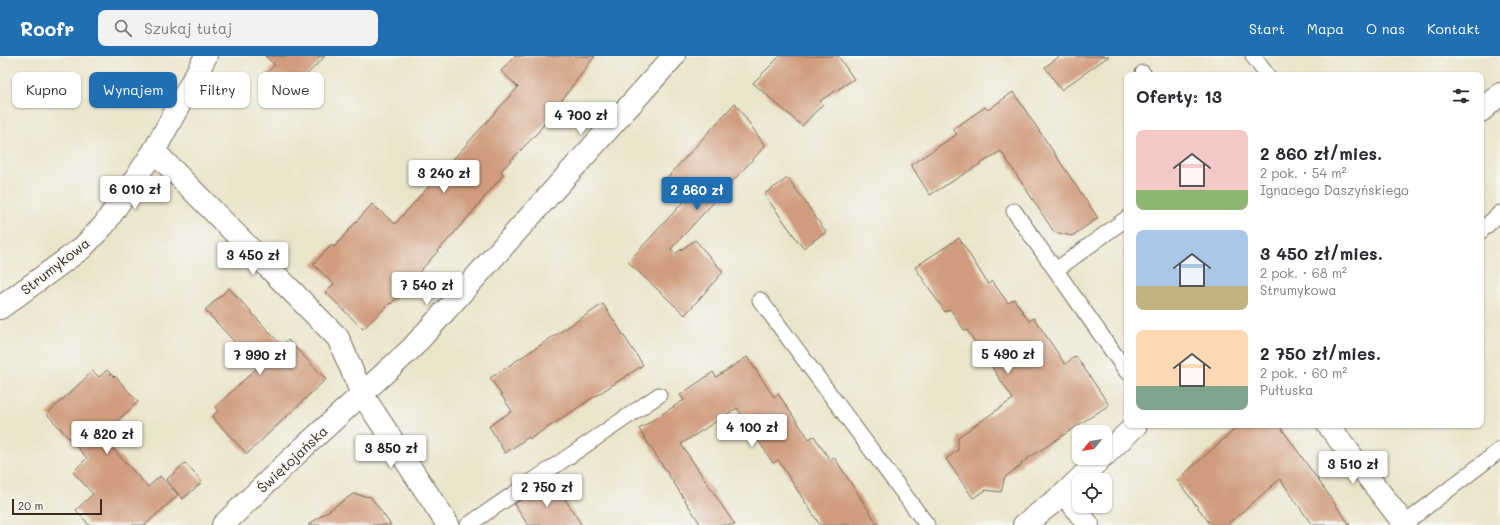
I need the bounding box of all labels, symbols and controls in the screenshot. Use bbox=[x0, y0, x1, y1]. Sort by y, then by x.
search box bbox=[98, 10, 378, 46]
text: Roofr bbox=[20, 16, 74, 41]
icon: search bbox=[112, 17, 134, 39]
text: Szukaj tutaj bbox=[144, 18, 232, 38]
text: Start bbox=[1249, 19, 1285, 38]
text: Mapa bbox=[1307, 19, 1344, 38]
text: O nas bbox=[1366, 19, 1405, 38]
text: Kontakt bbox=[1427, 19, 1480, 38]
chip: Kupno bbox=[12, 72, 81, 108]
chip: Wynajem bbox=[89, 72, 177, 108]
chip: Filtry bbox=[185, 72, 250, 108]
chip: Nowe bbox=[258, 72, 324, 108]
text: Oferty: 13 bbox=[1136, 85, 1222, 107]
icon: filters bbox=[1450, 85, 1472, 107]
pin: 4 700 zł bbox=[540, 102, 622, 136]
text: 4 700 zł bbox=[554, 106, 608, 123]
text: 2 860 zł/mies. bbox=[1260, 142, 1382, 164]
icon: home bbox=[1168, 146, 1216, 194]
pin: 3 240 zł bbox=[403, 160, 485, 194]
text: 3 240 zł bbox=[417, 164, 471, 181]
text: 2 pok. · 54 m² bbox=[1260, 164, 1347, 181]
pin: 6 010 zł bbox=[94, 176, 176, 210]
pin: 2 860 zł bbox=[656, 177, 738, 211]
text: 6 010 zł bbox=[109, 180, 161, 197]
text: 2 860 zł bbox=[671, 181, 723, 198]
text: Ignacego Daszyńskiego bbox=[1260, 181, 1409, 198]
street label: Strumykowa bbox=[17, 233, 93, 299]
pin: 3 450 zł bbox=[212, 242, 294, 276]
text: 3 450 zł/mies. bbox=[1260, 242, 1383, 264]
text: 3 450 zł bbox=[226, 246, 280, 263]
icon: home bbox=[1168, 246, 1216, 294]
text: 2 pok. · 68 m² bbox=[1260, 264, 1347, 281]
pin: 7 540 zł bbox=[386, 272, 468, 306]
text: 7 540 zł bbox=[401, 276, 453, 293]
text: Strumykowa bbox=[1260, 281, 1337, 298]
pin: 5 490 zł bbox=[967, 341, 1049, 375]
pin: 7 990 zł bbox=[219, 342, 301, 376]
text: 2 750 zł/mies. bbox=[1260, 342, 1381, 364]
text: 5 490 zł bbox=[981, 345, 1035, 362]
text: 7 990 zł bbox=[234, 346, 286, 363]
icon: home bbox=[1168, 346, 1216, 394]
text: 2 pok. · 60 m² bbox=[1260, 364, 1347, 381]
text: Pułtuska bbox=[1260, 381, 1313, 398]
pin: 4 100 zł bbox=[711, 414, 793, 448]
text: 4 100 zł bbox=[726, 418, 778, 435]
pin: 4 820 zł bbox=[66, 421, 148, 455]
street label: Świętojańska bbox=[252, 421, 332, 497]
text: 4 820 zł bbox=[80, 425, 134, 442]
north arrow bbox=[1072, 425, 1112, 465]
map controls bbox=[1072, 425, 1112, 513]
pin: 3 850 zł bbox=[350, 435, 432, 469]
text: 3 850 zł bbox=[364, 439, 418, 456]
pin: 3 510 zł bbox=[1312, 451, 1394, 485]
text: 3 510 zł bbox=[1328, 455, 1378, 472]
button: locate bbox=[1072, 473, 1112, 513]
pin: 2 750 zł bbox=[506, 474, 588, 508]
text: 2 750 zł bbox=[521, 478, 573, 495]
scale bar bbox=[12, 497, 102, 516]
text: 20 m bbox=[18, 498, 43, 513]

